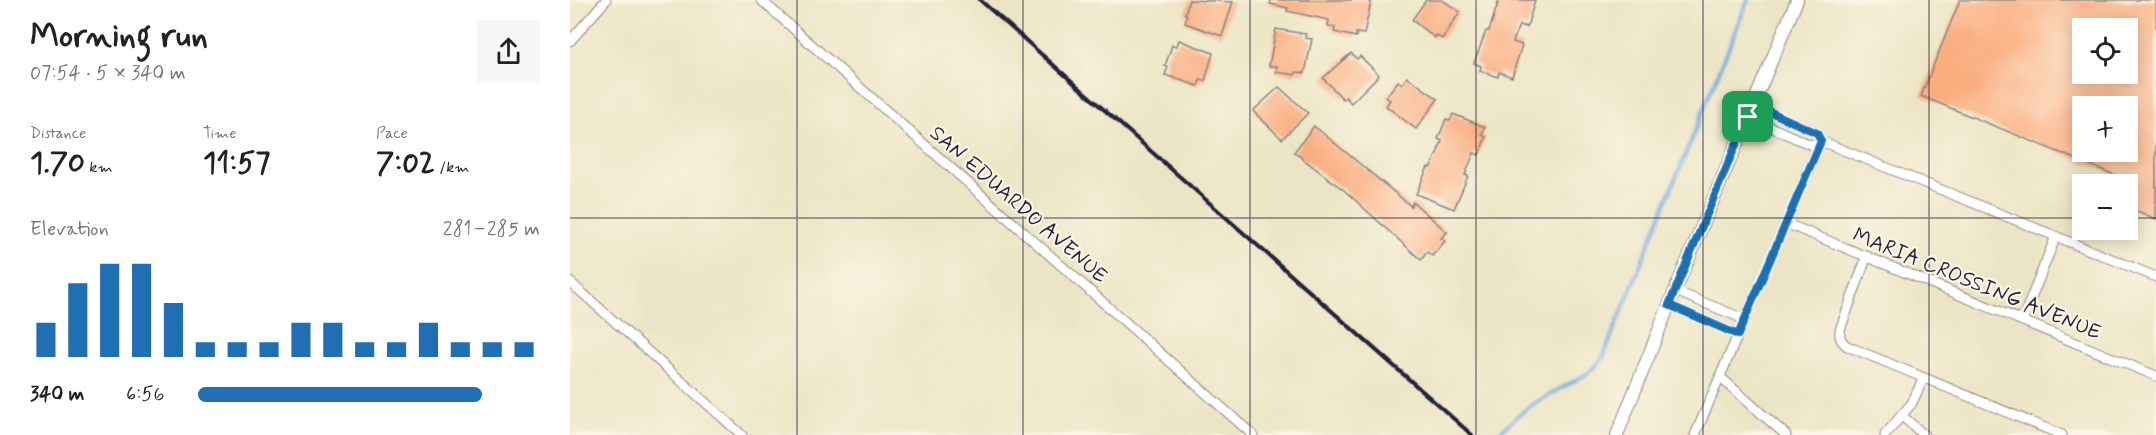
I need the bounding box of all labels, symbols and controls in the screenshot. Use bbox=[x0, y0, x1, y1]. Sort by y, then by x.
text: Morning run bbox=[30, 15, 208, 59]
map controls bbox=[2072, 18, 2138, 240]
button: locate bbox=[2072, 18, 2138, 84]
button: share bbox=[477, 20, 540, 83]
text: 07:54 · 5 × 340 m bbox=[30, 60, 186, 87]
pin bbox=[1722, 91, 1773, 142]
button: + bbox=[2072, 96, 2138, 162]
icon: arrive bbox=[1731, 100, 1764, 133]
street label: SAN EDUARDO AVENUE bbox=[923, 120, 1113, 290]
text: Distance bbox=[30, 123, 86, 144]
text: Time bbox=[203, 123, 237, 144]
text: Pace bbox=[376, 123, 408, 144]
text: 1.70 bbox=[30, 144, 85, 183]
text: 11:57 bbox=[203, 144, 270, 183]
text: 7:02 bbox=[376, 144, 435, 183]
text: km bbox=[85, 157, 113, 178]
text: /km bbox=[435, 157, 469, 178]
button: − bbox=[2072, 174, 2138, 240]
text: Elevation bbox=[30, 216, 109, 243]
text: 281–285 m bbox=[443, 216, 540, 243]
street label: MARIA CROSSING AVENUE bbox=[1848, 221, 2105, 347]
text: 340 m bbox=[30, 381, 85, 408]
text: 6:56 bbox=[126, 381, 165, 408]

